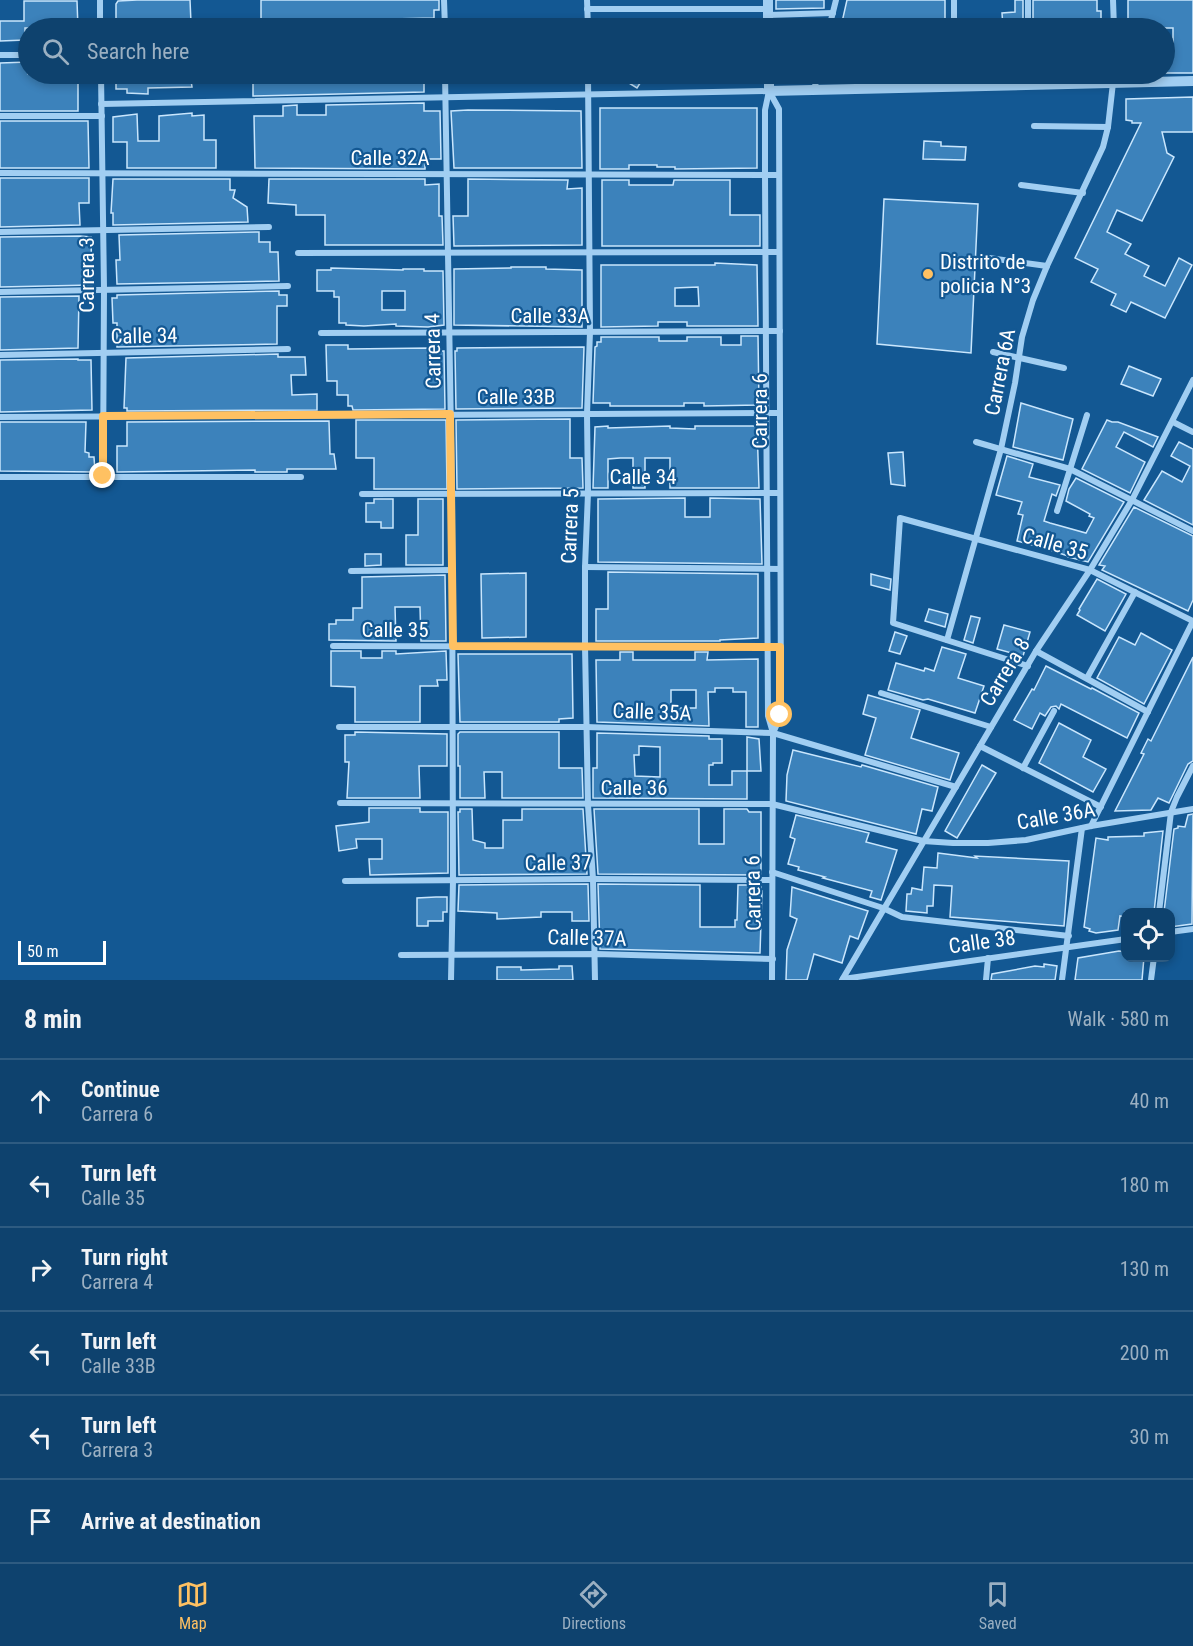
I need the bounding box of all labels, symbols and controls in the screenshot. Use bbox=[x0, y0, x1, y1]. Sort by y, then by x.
search box bbox=[18, 18, 1175, 84]
icon: search bbox=[39, 35, 72, 68]
text: Search here bbox=[87, 39, 189, 64]
street label: Calle 32A bbox=[350, 146, 430, 170]
street label: Carrera 3 bbox=[75, 237, 99, 313]
place label: Distrito de policia N°3 bbox=[940, 250, 1031, 298]
marker: Distrito de policia N°3 bbox=[921, 267, 935, 281]
street label: Calle 33A bbox=[510, 304, 590, 328]
street label: Carrera 4 bbox=[420, 313, 446, 389]
street label: Calle 34 bbox=[110, 323, 178, 349]
street label: Carrera 6A bbox=[980, 327, 1020, 417]
street label: Carrera 6 bbox=[748, 373, 772, 449]
street label: Calle 33B bbox=[477, 385, 555, 409]
route end bbox=[89, 462, 115, 488]
street label: Calle 34 bbox=[610, 465, 677, 489]
street label: Carrera 5 bbox=[557, 488, 583, 564]
street label: Calle 35 bbox=[1019, 523, 1091, 565]
street label: Calle 35 bbox=[362, 618, 429, 642]
street label: Carrera 8 bbox=[975, 633, 1035, 711]
street label: Calle 35A bbox=[612, 699, 692, 725]
route start bbox=[766, 701, 792, 727]
street label: Calle 36 bbox=[601, 776, 668, 800]
street label: Calle 36A bbox=[1015, 797, 1097, 835]
street label: Calle 37 bbox=[524, 850, 592, 876]
street label: Carrera 6 bbox=[740, 855, 766, 931]
map controls bbox=[1121, 908, 1175, 962]
button: locate bbox=[1121, 908, 1175, 962]
street label: Calle 37A bbox=[547, 925, 627, 951]
street label: Calle 38 bbox=[947, 925, 1017, 959]
scale bar bbox=[18, 938, 106, 965]
text: 50 m bbox=[27, 942, 59, 961]
text: 8 min bbox=[24, 1004, 82, 1034]
text: Walk · 580 m bbox=[1068, 1007, 1169, 1031]
text: Continue bbox=[81, 1077, 160, 1102]
icon: ahead bbox=[24, 1085, 57, 1118]
text: 40 m bbox=[1130, 1089, 1169, 1113]
text: Carrera 6 bbox=[81, 1102, 153, 1126]
text: Turn left bbox=[81, 1161, 156, 1186]
icon: left bbox=[24, 1169, 57, 1202]
text: 180 m bbox=[1120, 1173, 1169, 1197]
text: Calle 35 bbox=[81, 1186, 145, 1210]
text: Turn right bbox=[81, 1245, 168, 1270]
icon: right bbox=[24, 1253, 57, 1286]
text: 130 m bbox=[1120, 1257, 1169, 1281]
text: Carrera 4 bbox=[81, 1270, 153, 1294]
text: Turn left bbox=[81, 1329, 156, 1354]
icon: left bbox=[24, 1337, 57, 1370]
text: 200 m bbox=[1120, 1341, 1169, 1365]
text: Calle 33B bbox=[81, 1354, 156, 1378]
text: Turn left bbox=[81, 1413, 156, 1438]
icon: left bbox=[24, 1421, 57, 1454]
text: 30 m bbox=[1130, 1425, 1169, 1449]
text: Carrera 3 bbox=[81, 1438, 153, 1462]
icon: arrive bbox=[24, 1505, 57, 1538]
text: Arrive at destination bbox=[81, 1509, 261, 1534]
tab: Map bbox=[176, 1578, 209, 1633]
tab: Directions bbox=[562, 1578, 626, 1633]
tab: Saved bbox=[979, 1578, 1017, 1633]

